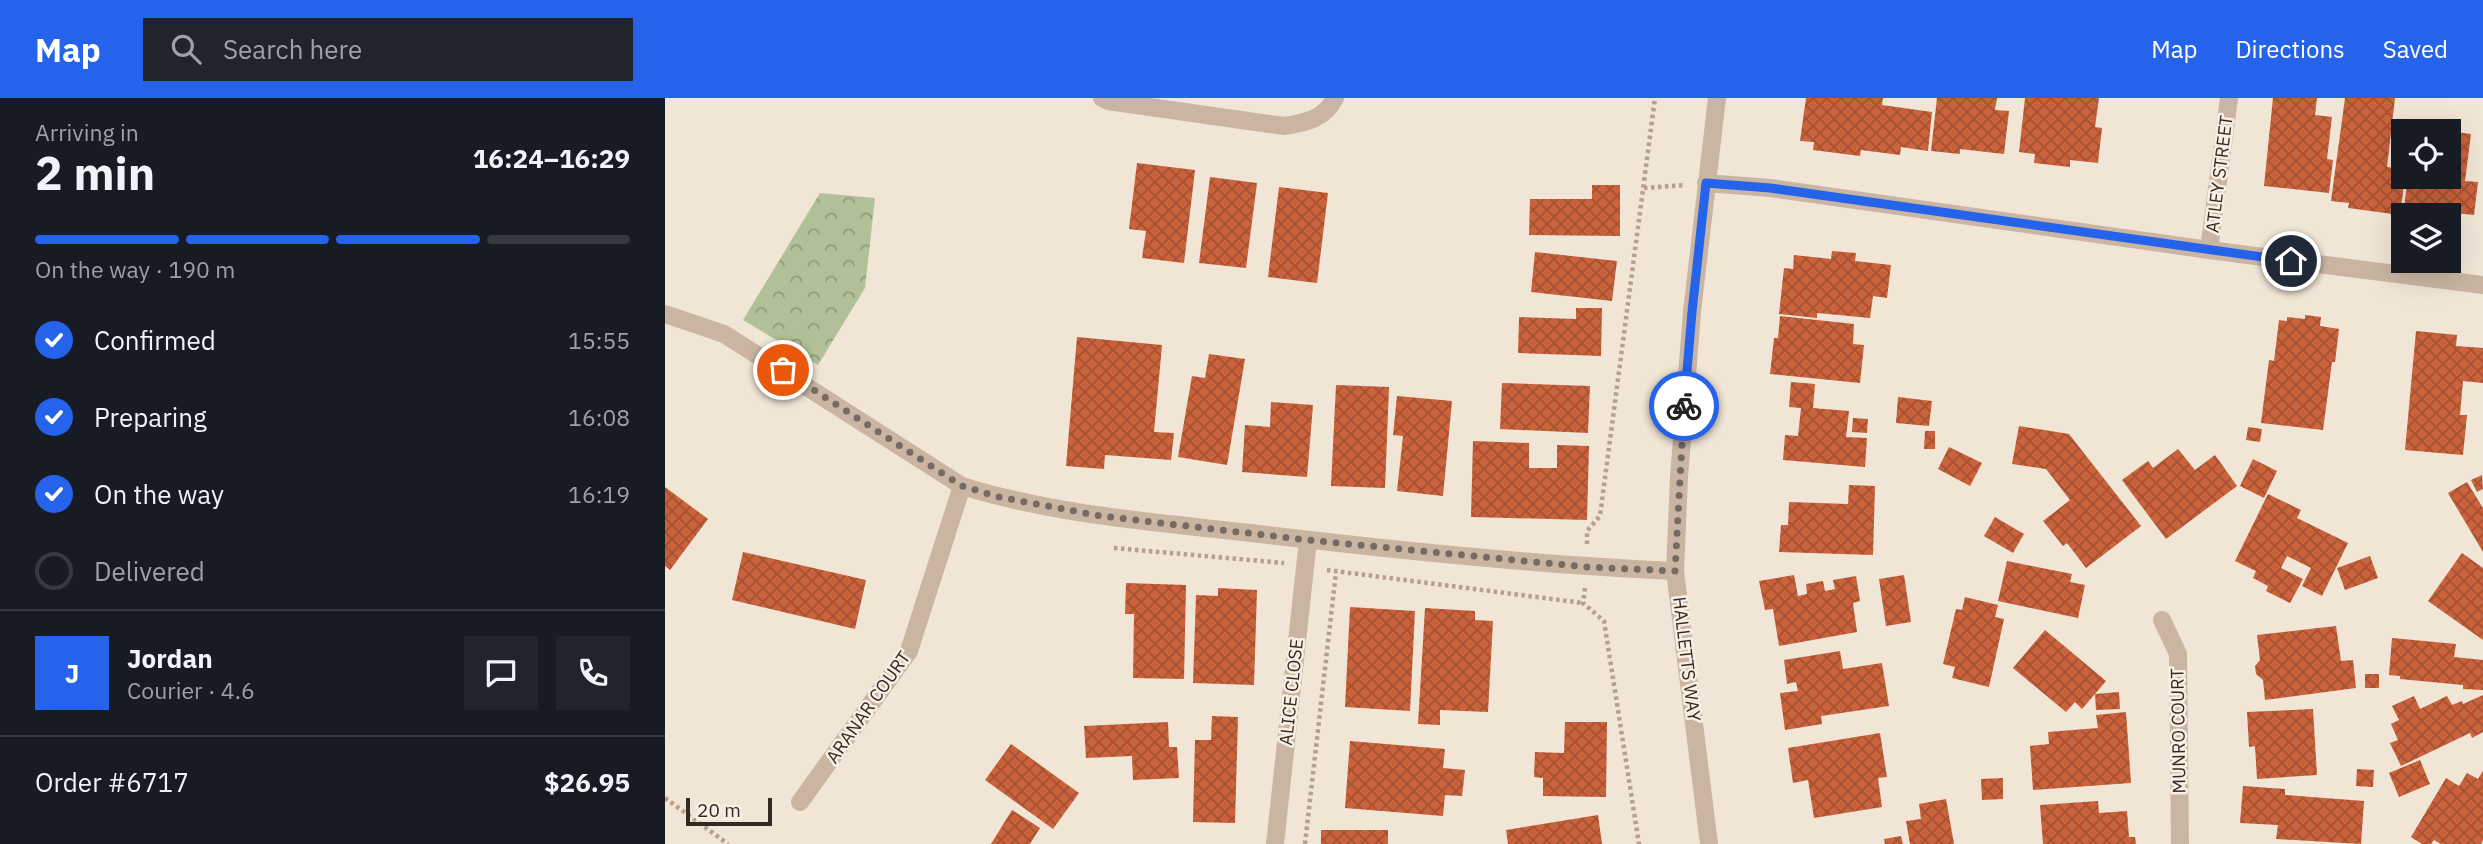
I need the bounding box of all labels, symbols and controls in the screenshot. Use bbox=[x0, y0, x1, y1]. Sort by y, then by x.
search box bbox=[143, 18, 633, 81]
text: Map bbox=[35, 28, 101, 71]
icon: search bbox=[167, 30, 205, 68]
text: Search here bbox=[223, 32, 362, 66]
text: Map bbox=[2151, 33, 2197, 65]
text: Directions bbox=[2235, 33, 2345, 65]
text: Saved bbox=[2383, 33, 2448, 65]
street label: ATLEY STREET bbox=[2200, 114, 2238, 234]
text: Arriving in bbox=[35, 117, 139, 147]
map controls bbox=[2391, 119, 2461, 273]
button: locate bbox=[2391, 119, 2461, 189]
text: 16:24–16:29 bbox=[473, 141, 630, 175]
text: 2 min bbox=[35, 143, 155, 203]
button: layers bbox=[2391, 203, 2461, 273]
pin bbox=[2261, 231, 2321, 291]
icon: home bbox=[2272, 242, 2310, 280]
text: On the way · 190 m bbox=[35, 254, 235, 284]
icon: check bbox=[35, 321, 73, 359]
text: Confirmed bbox=[94, 323, 216, 357]
text: 15:55 bbox=[568, 325, 630, 355]
pin bbox=[753, 340, 813, 400]
icon: bag bbox=[764, 351, 802, 389]
courier bbox=[1649, 371, 1719, 441]
icon: bike bbox=[1665, 387, 1703, 425]
icon: check bbox=[35, 398, 73, 436]
text: Preparing bbox=[94, 400, 207, 434]
text: 16:08 bbox=[568, 402, 630, 432]
icon: check bbox=[35, 475, 73, 513]
text: On the way bbox=[94, 477, 224, 511]
text: 16:19 bbox=[568, 479, 630, 509]
text: Delivered bbox=[94, 554, 205, 588]
street label: HALLETTS WAY bbox=[1668, 595, 1706, 723]
button: chat bbox=[464, 636, 538, 710]
button: phone bbox=[556, 636, 630, 710]
street label: ALICE CLOSE bbox=[1274, 638, 1308, 746]
text: Jordan bbox=[127, 641, 213, 675]
street label: ARANAR COURT bbox=[821, 646, 915, 768]
text: J bbox=[65, 656, 79, 690]
street label: MUNRO COURT bbox=[2165, 668, 2191, 794]
text: Courier · 4.6 bbox=[127, 675, 255, 705]
text: Order #6717 bbox=[35, 765, 189, 799]
text: $26.95 bbox=[544, 765, 630, 799]
scale bar bbox=[686, 795, 772, 827]
text: 20 m bbox=[697, 798, 741, 822]

